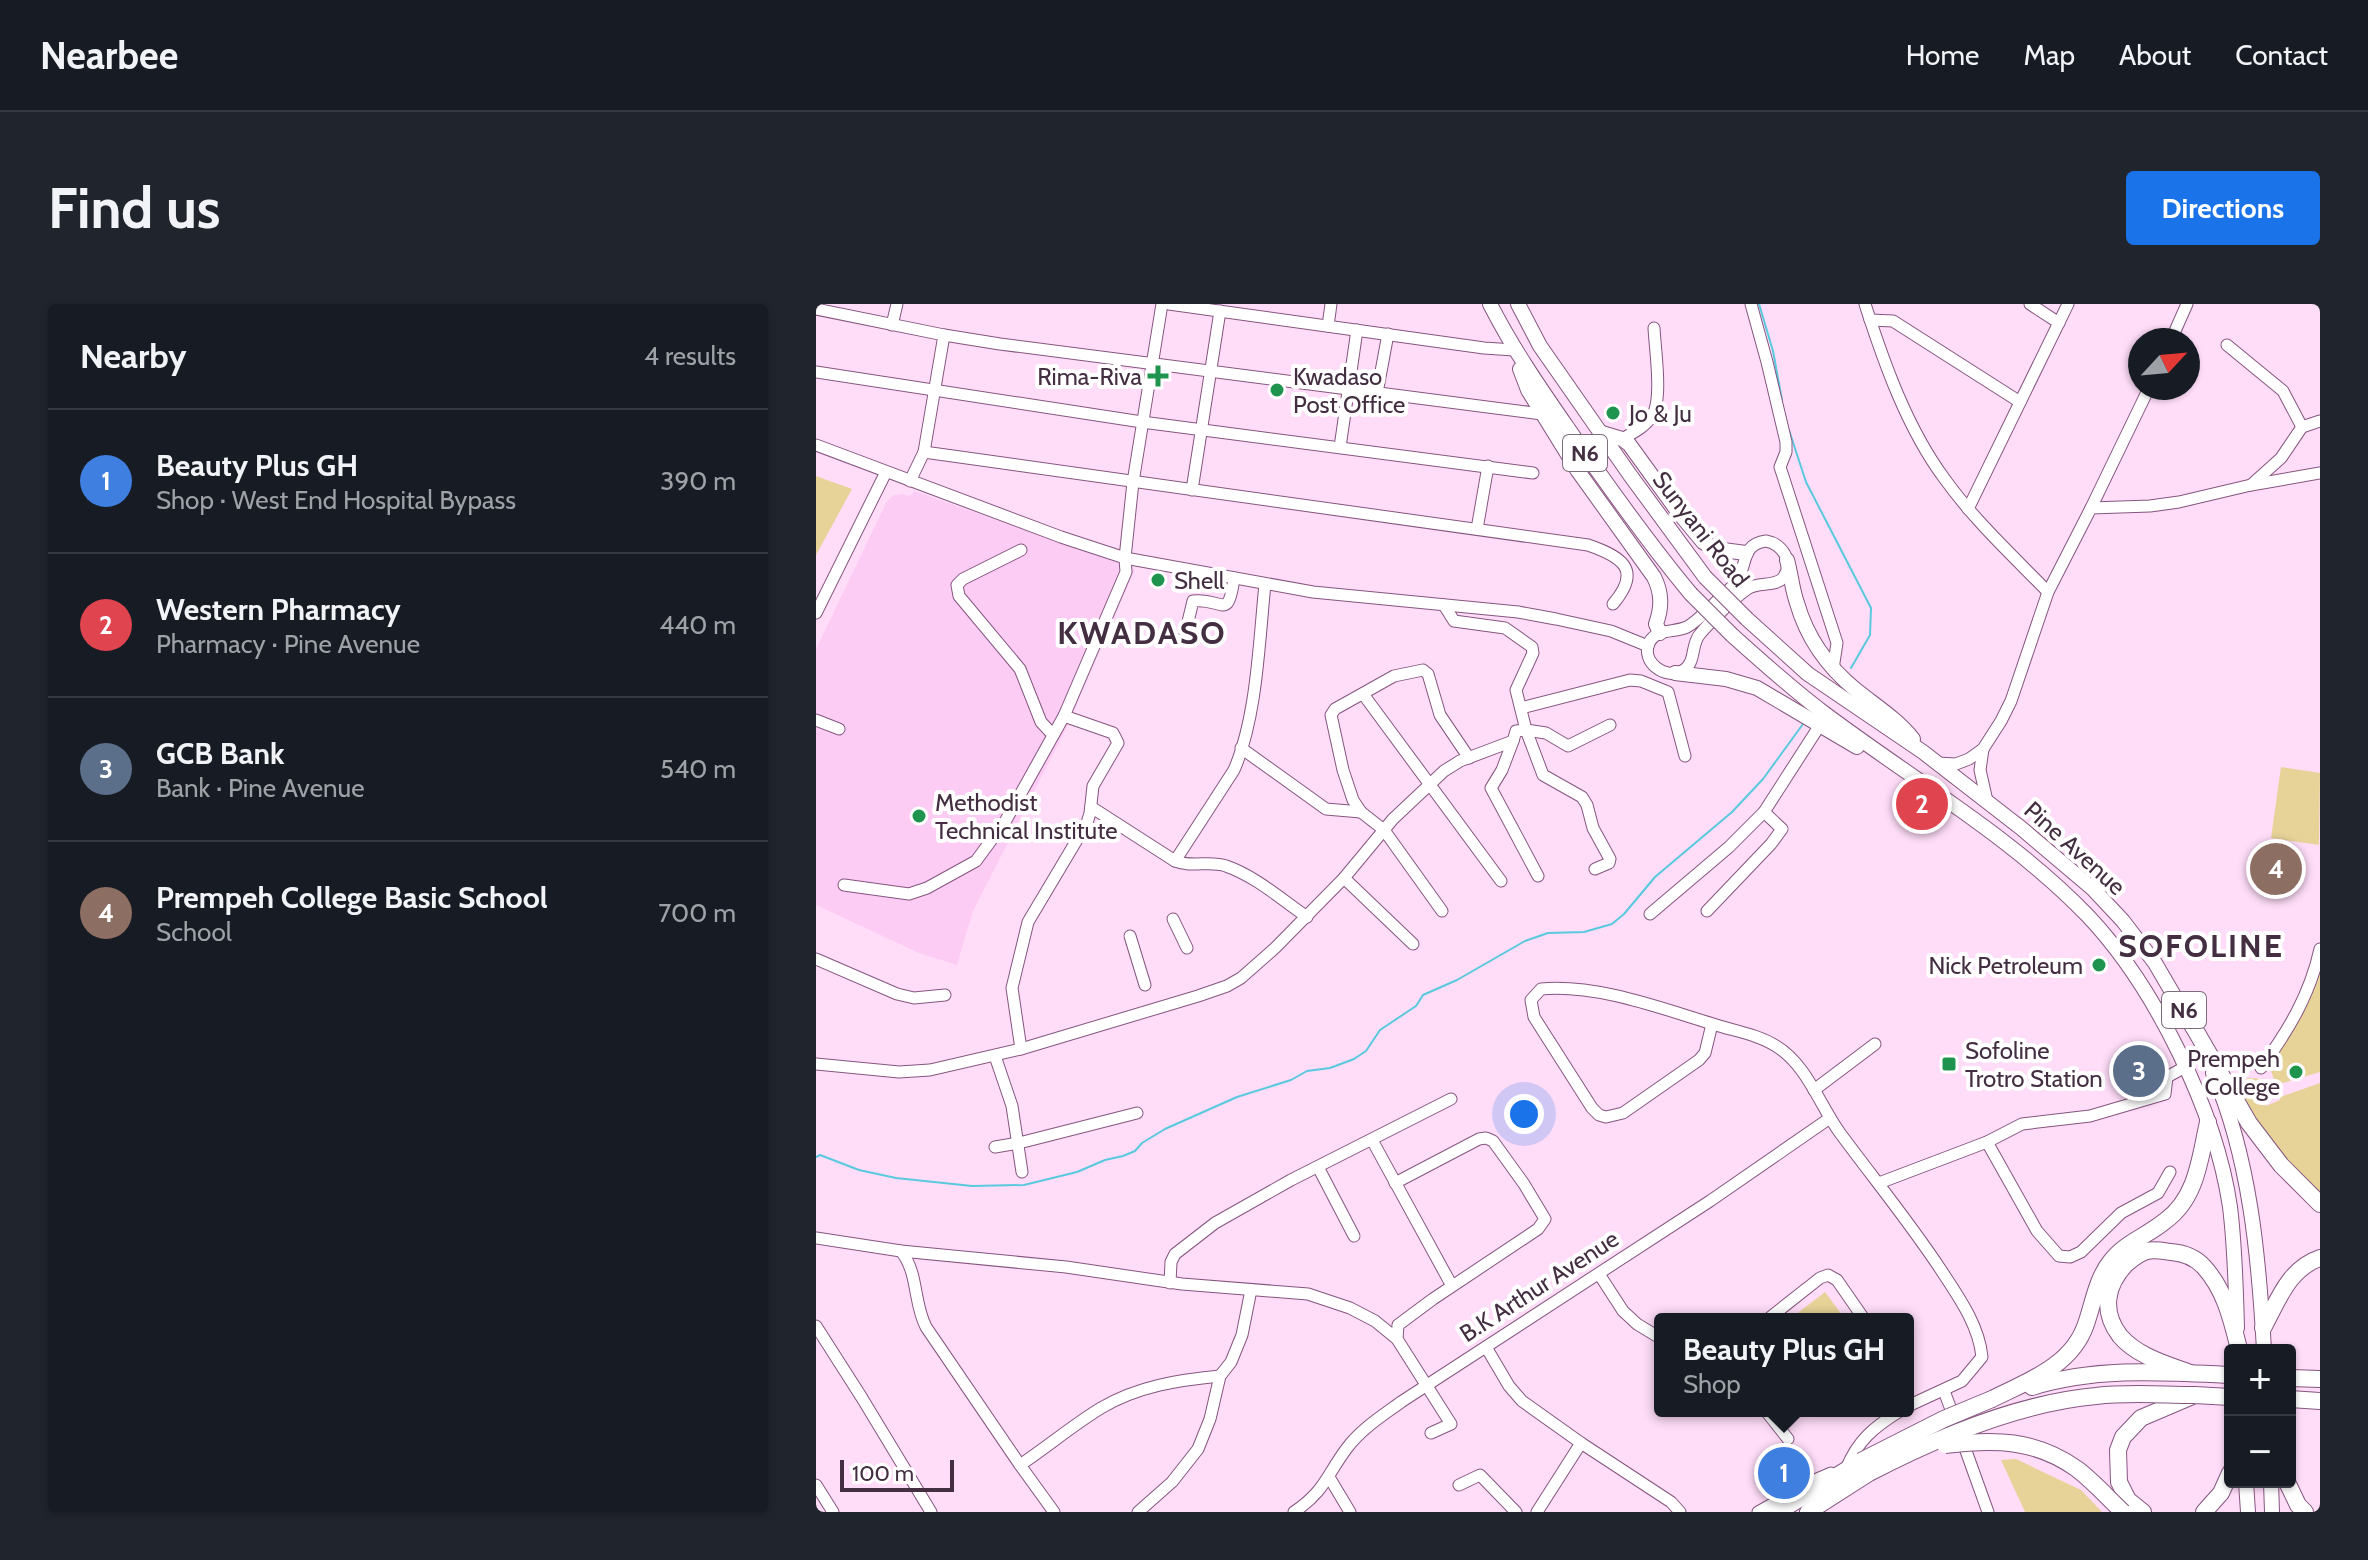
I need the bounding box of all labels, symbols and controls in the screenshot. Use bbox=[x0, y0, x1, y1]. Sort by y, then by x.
text: Nearbee bbox=[40, 32, 178, 79]
text: Home bbox=[1906, 38, 1979, 72]
text: Map bbox=[2023, 38, 2075, 72]
text: About bbox=[2119, 38, 2191, 72]
text: Contact bbox=[2235, 38, 2328, 72]
button: Directions bbox=[2126, 171, 2320, 245]
text: Find us bbox=[48, 174, 221, 242]
north arrow bbox=[2128, 328, 2200, 400]
text: Nearby bbox=[80, 335, 187, 377]
text: 4 results bbox=[644, 340, 736, 372]
place label: Rima-Riva bbox=[1037, 362, 1142, 391]
place label: Kwadaso Post Office bbox=[1293, 362, 1405, 419]
marker: Rima-Riva bbox=[1149, 367, 1167, 385]
marker: Kwadaso Post Office bbox=[1268, 381, 1286, 399]
place label: Jo & Ju bbox=[1628, 399, 1692, 428]
marker: Jo & Ju bbox=[1604, 404, 1622, 422]
road number: N6 bbox=[1563, 435, 1607, 471]
text: Beauty Plus GH bbox=[156, 447, 358, 484]
text: 1 bbox=[101, 465, 111, 497]
text: 390 m bbox=[660, 465, 736, 497]
street label: Sunyani Road bbox=[1647, 465, 1755, 593]
text: Shop · West End Hospital Bypass bbox=[156, 484, 516, 516]
place label: Shell bbox=[1174, 566, 1225, 595]
marker: Shell bbox=[1149, 571, 1167, 589]
text: Western Pharmacy bbox=[156, 591, 401, 628]
text: 2 bbox=[99, 609, 113, 641]
text: 440 m bbox=[659, 609, 736, 641]
district label: KWADASO bbox=[1057, 613, 1227, 652]
text: Pharmacy · Pine Avenue bbox=[156, 628, 420, 660]
text: GCB Bank bbox=[156, 735, 285, 772]
text: 3 bbox=[99, 753, 113, 785]
text: 540 m bbox=[660, 753, 736, 785]
text: Bank · Pine Avenue bbox=[156, 772, 364, 804]
pin: 2 bbox=[1896, 774, 1948, 834]
place label: Methodist Technical Institute bbox=[935, 788, 1117, 845]
street label: Pine Avenue bbox=[2019, 795, 2131, 901]
marker: Methodist Technical Institute bbox=[910, 807, 928, 825]
pin: 4 bbox=[2250, 839, 2302, 899]
text: Prempeh College Basic School bbox=[156, 879, 548, 916]
text: 4 bbox=[98, 897, 114, 929]
text: 700 m bbox=[658, 897, 736, 929]
text: School bbox=[156, 916, 232, 948]
district label: SOFOLINE bbox=[2118, 926, 2284, 965]
place label: Nick Petroleum bbox=[1928, 951, 2083, 980]
marker: Nick Petroleum bbox=[2090, 956, 2108, 974]
road number: N6 bbox=[2162, 992, 2206, 1028]
place label: Sofoline Trotro Station bbox=[1965, 1036, 2103, 1093]
pin: 3 bbox=[2113, 1041, 2165, 1101]
place label: Prempeh College bbox=[2187, 1044, 2280, 1101]
marker: Sofoline Trotro Station bbox=[1940, 1055, 1958, 1073]
marker: Prempeh College bbox=[2287, 1063, 2305, 1081]
your location bbox=[1504, 1094, 1544, 1134]
street label: B.K Arthur Avenue bbox=[1454, 1224, 1624, 1348]
popup bbox=[1654, 1313, 1914, 1417]
text: Beauty Plus GH bbox=[1683, 1331, 1885, 1368]
map controls bbox=[2224, 1344, 2296, 1488]
button: + bbox=[2224, 1344, 2296, 1416]
text: Shop bbox=[1683, 1368, 1741, 1400]
button: − bbox=[2224, 1416, 2296, 1488]
pin: 1 bbox=[1758, 1443, 1810, 1503]
scale bar bbox=[840, 1456, 954, 1492]
text: 100 m bbox=[852, 1460, 914, 1487]

